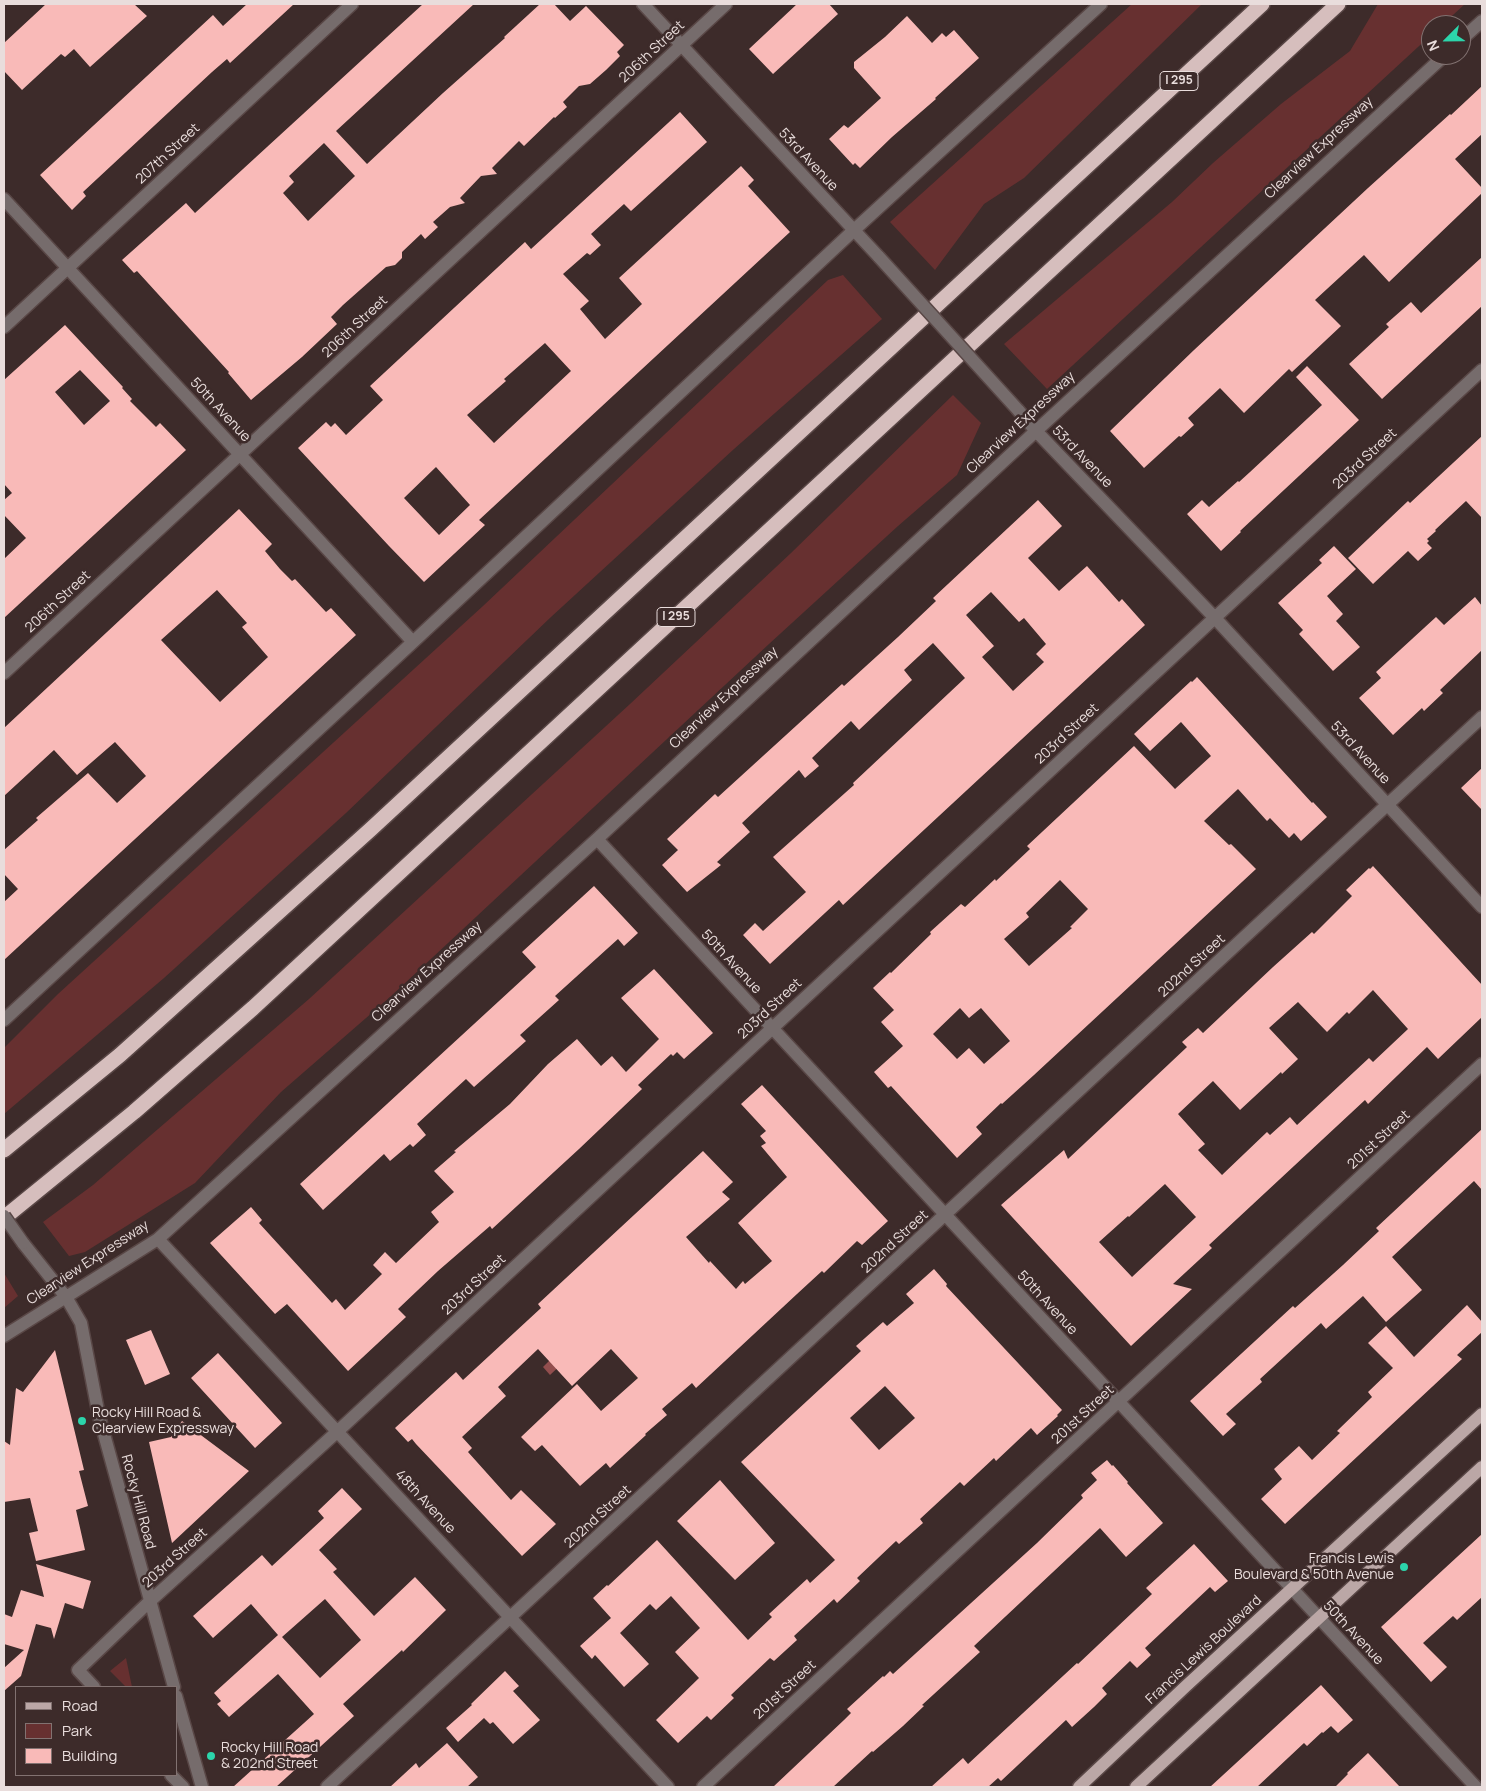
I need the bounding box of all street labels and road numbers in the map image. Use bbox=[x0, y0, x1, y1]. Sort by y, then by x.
street label: 206th Street bbox=[616, 18, 688, 86]
road number: I 295 bbox=[1160, 72, 1198, 90]
street label: Clearview Expressway bbox=[1261, 93, 1377, 203]
street label: 207th Street bbox=[133, 120, 203, 188]
street label: 53rd Avenue bbox=[775, 125, 841, 195]
street label: 206th Street bbox=[319, 293, 391, 361]
street label: Clearview Expressway bbox=[963, 368, 1079, 478]
street label: 50th Avenue bbox=[186, 375, 254, 445]
street label: 53rd Avenue bbox=[1048, 422, 1116, 492]
street label: 203rd Street bbox=[1330, 425, 1400, 493]
street label: 206th Street bbox=[22, 568, 94, 636]
road number: I 295 bbox=[657, 608, 695, 626]
street label: Clearview Expressway bbox=[666, 643, 782, 753]
street label: 203rd Street bbox=[1032, 700, 1102, 768]
street label: 53rd Avenue bbox=[1327, 718, 1393, 788]
street label: Clearview Expressway bbox=[369, 918, 485, 1026]
street label: 50th Avenue bbox=[697, 927, 765, 997]
street label: 202nd Street bbox=[1155, 931, 1229, 1001]
street label: 203rd Street bbox=[735, 975, 805, 1043]
street label: 201st Street bbox=[1344, 1107, 1414, 1173]
street label: 202nd Street bbox=[858, 1207, 932, 1277]
street label: Clearview Expressway bbox=[24, 1217, 152, 1309]
street label: 203rd Street bbox=[439, 1251, 509, 1319]
street label: 50th Avenue bbox=[1013, 1268, 1081, 1338]
street label: 201st Street bbox=[1048, 1382, 1118, 1448]
street label: Rocky Hill Road bbox=[117, 1453, 159, 1551]
street label: 48th Avenue bbox=[391, 1467, 459, 1537]
street label: 202nd Street bbox=[561, 1482, 635, 1552]
street label: 203rd Street bbox=[139, 1525, 211, 1591]
street label: Francis Lewis Boulevard bbox=[1143, 1592, 1265, 1708]
street label: 50th Avenue bbox=[1319, 1598, 1387, 1668]
street label: 201st Street bbox=[750, 1657, 820, 1723]

